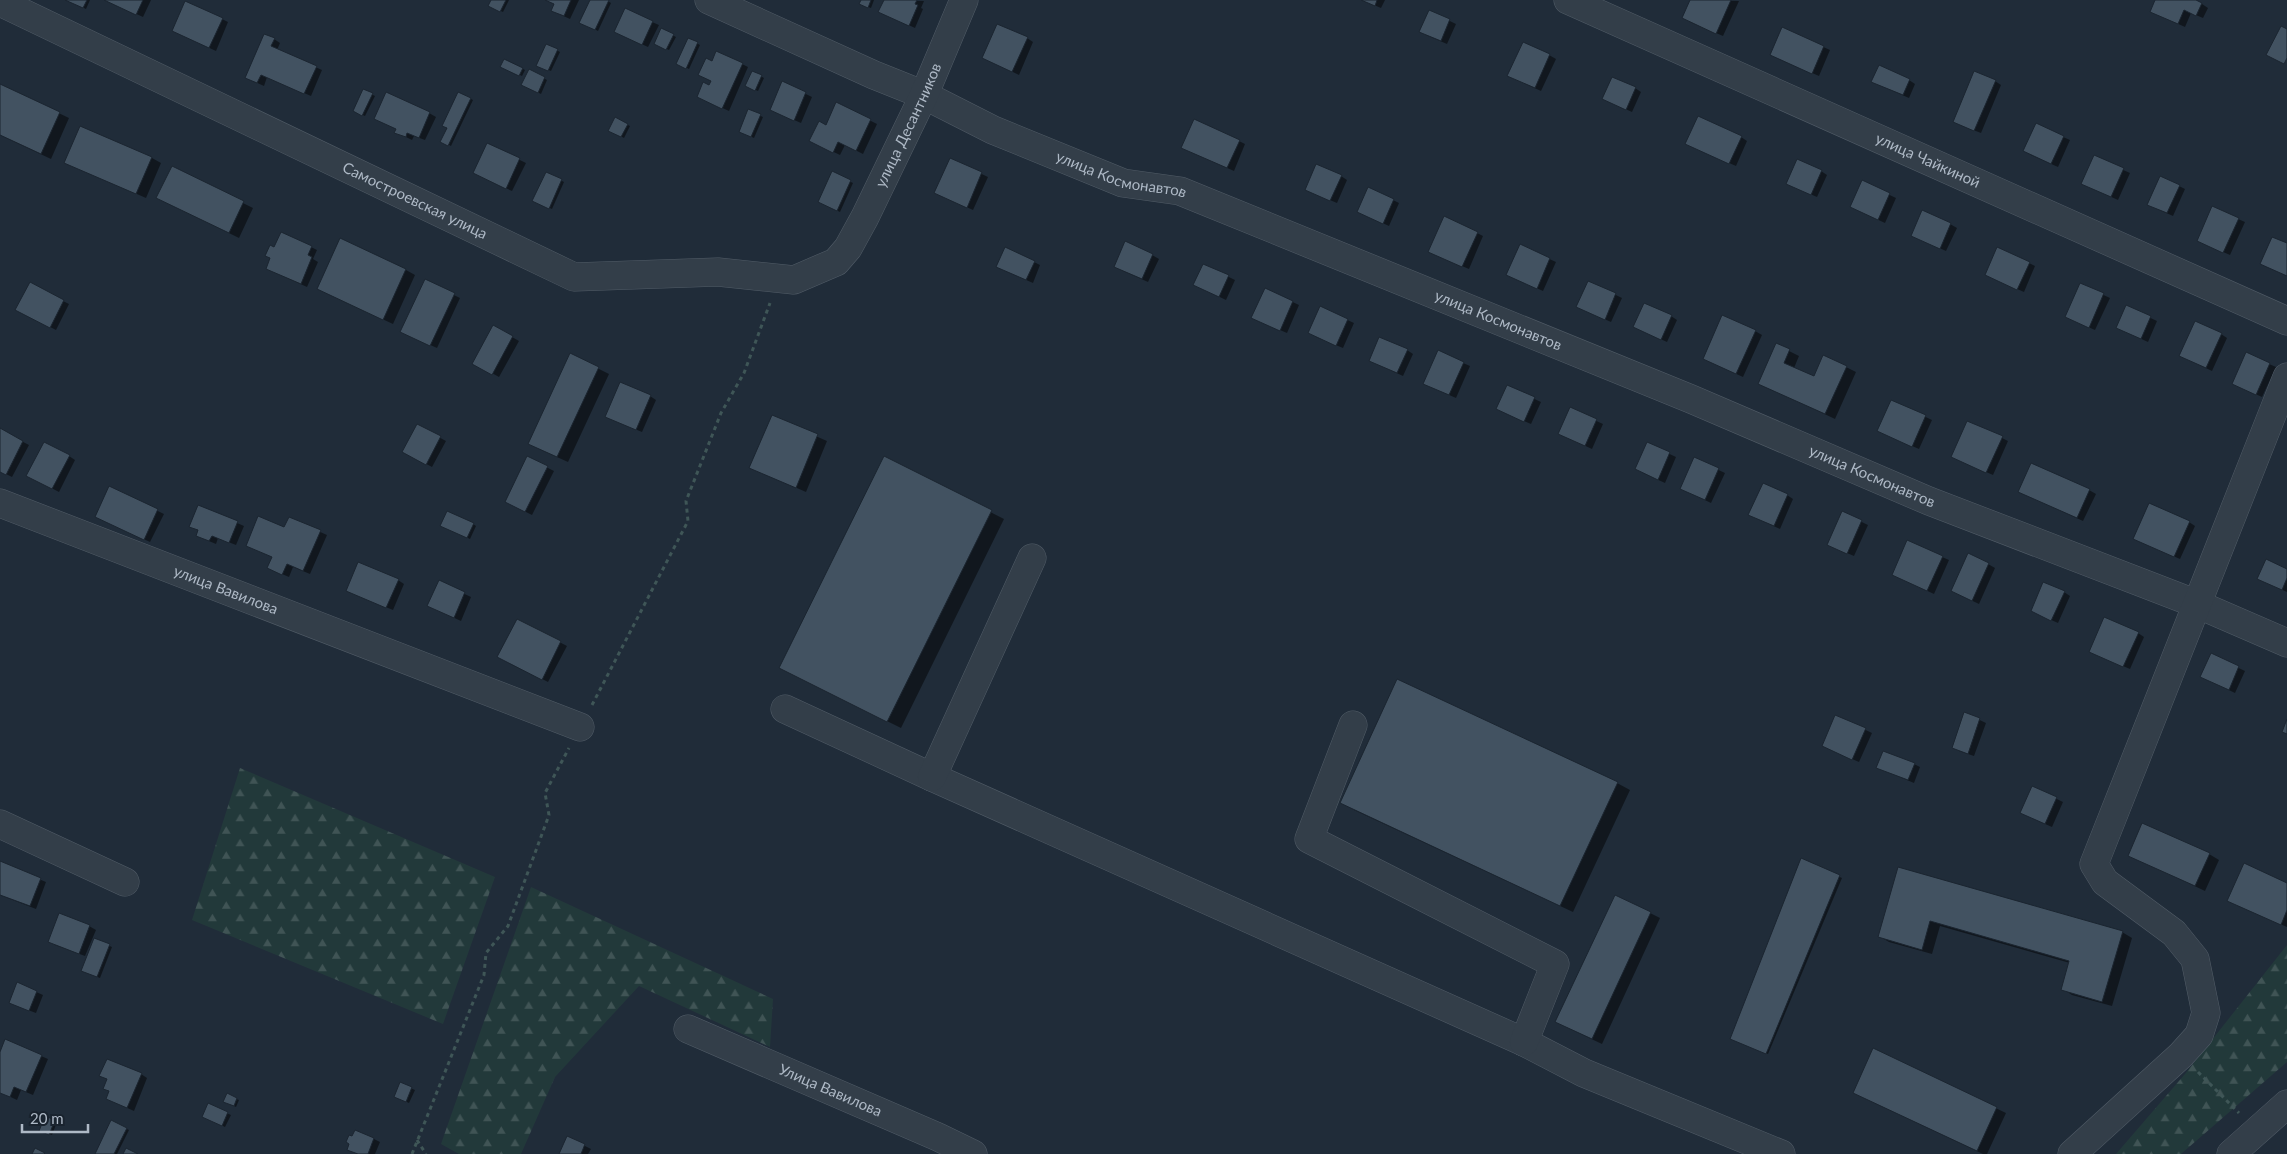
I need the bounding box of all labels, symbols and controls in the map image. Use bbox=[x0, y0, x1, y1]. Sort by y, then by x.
street label: улица Десантников bbox=[871, 60, 944, 190]
street label: улица Чайкиной bbox=[1873, 129, 1983, 191]
street label: улица Космонавтов bbox=[1054, 147, 1190, 201]
street label: Самостроевская улица bbox=[340, 158, 491, 242]
street label: улица Космонавтов bbox=[1432, 286, 1565, 354]
street label: улица Космонавтов bbox=[1806, 441, 1938, 511]
street label: улица Вавилова bbox=[171, 561, 281, 618]
street label: Улица Вавилова bbox=[776, 1059, 885, 1120]
scale bar bbox=[22, 1102, 89, 1134]
text: 20 m bbox=[30, 1109, 64, 1127]

